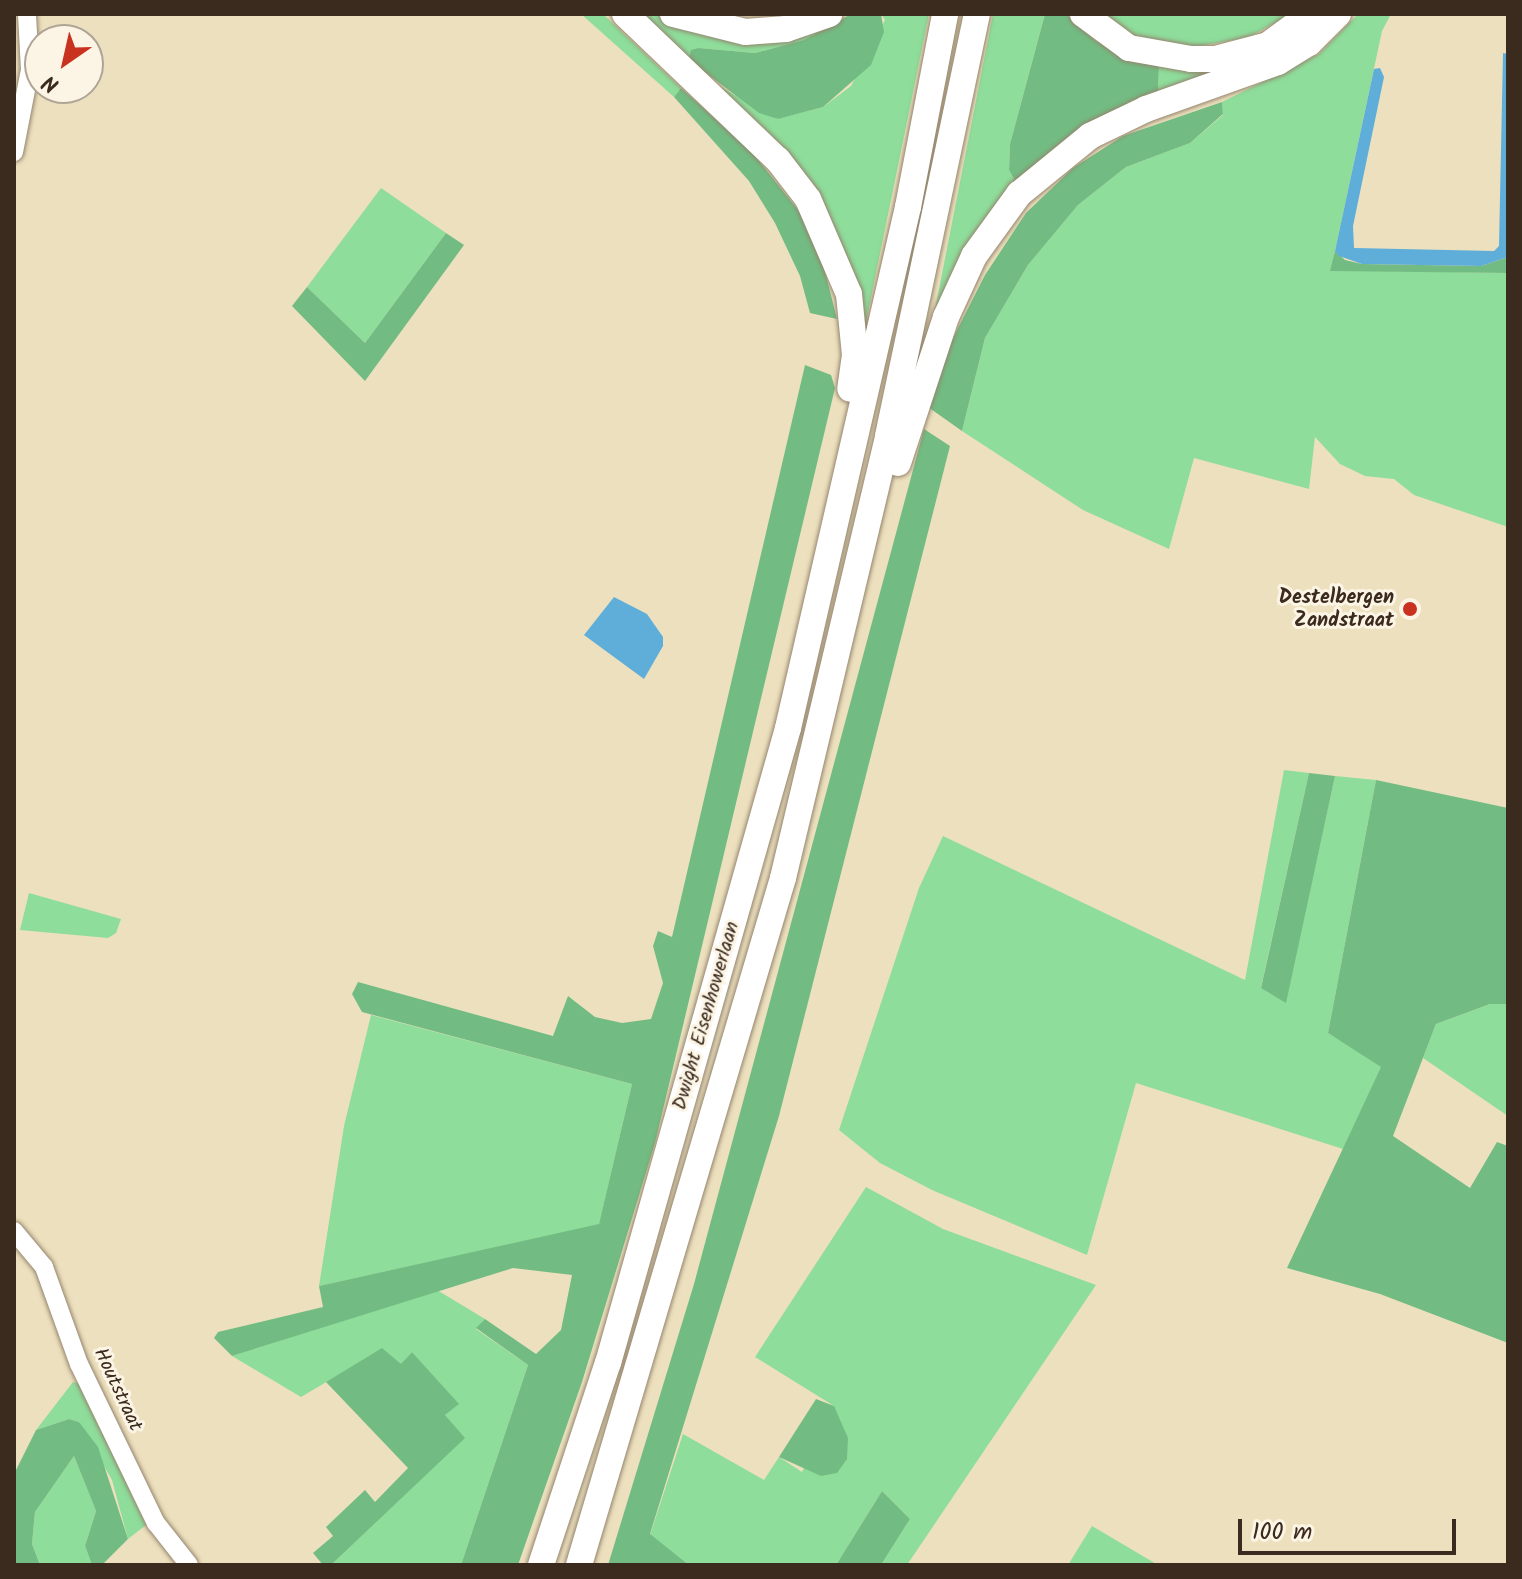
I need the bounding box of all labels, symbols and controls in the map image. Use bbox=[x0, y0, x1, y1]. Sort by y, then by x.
north arrow bbox=[24, 24, 104, 104]
text: N bbox=[36, 64, 67, 101]
place label: Destelbergen Zandstraat bbox=[1279, 586, 1394, 633]
marker: Destelbergen Zandstraat bbox=[1401, 600, 1419, 618]
street label: Dwight Eisenhowerlaan bbox=[669, 919, 745, 1113]
street label: Houtstraat bbox=[87, 1345, 147, 1435]
scale bar bbox=[1242, 1503, 1460, 1553]
text: 100 m bbox=[1252, 1513, 1312, 1552]

